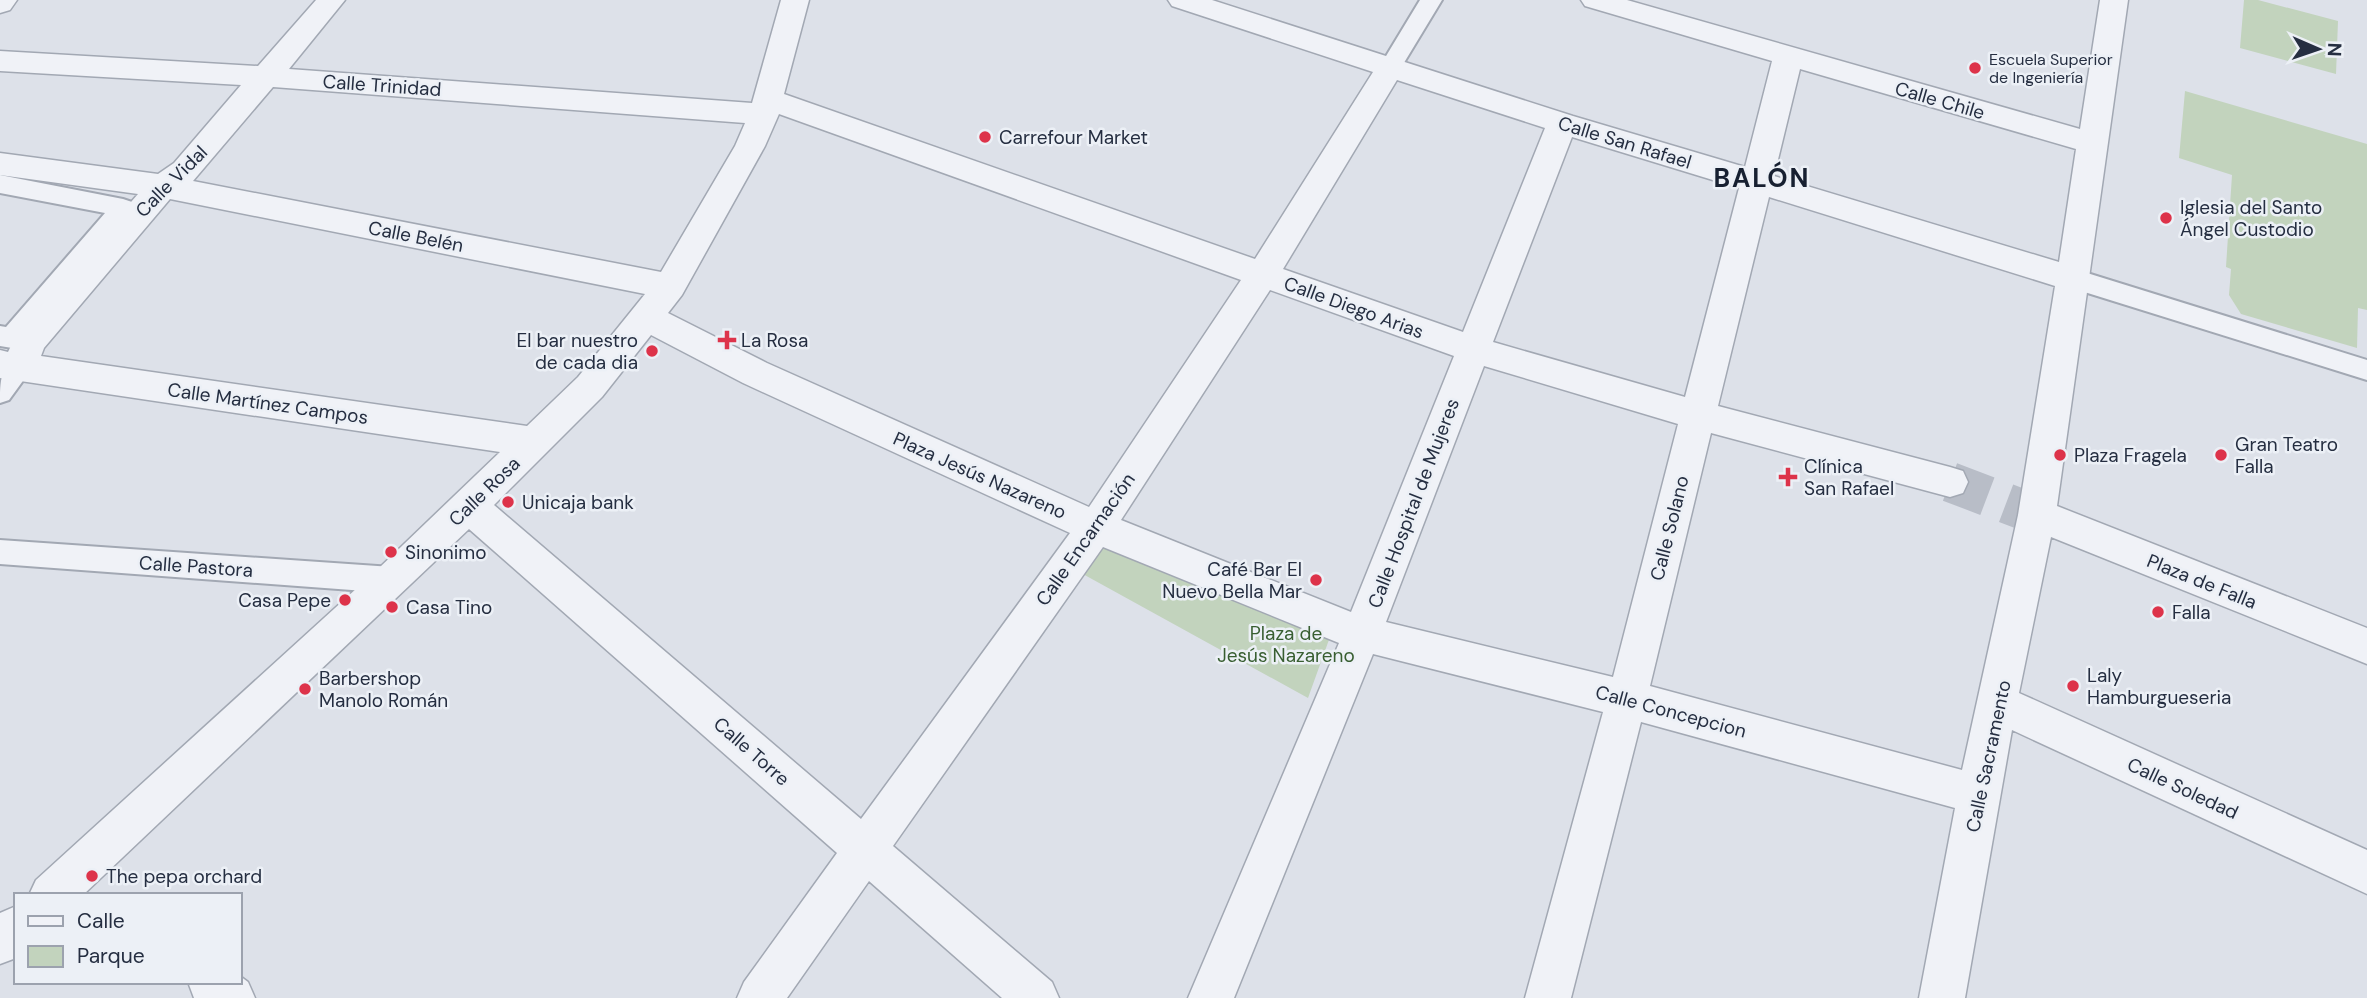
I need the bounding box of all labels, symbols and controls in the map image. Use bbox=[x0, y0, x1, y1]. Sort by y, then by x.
north arrow bbox=[2283, 14, 2353, 84]
text: N bbox=[2322, 42, 2347, 57]
place label: Escuela Superior de Ingeniería bbox=[1989, 49, 2113, 88]
marker: Escuela Superior de Ingeniería bbox=[1967, 60, 1983, 76]
street label: Calle Trinidad bbox=[322, 69, 442, 102]
street label: Calle Chile bbox=[1892, 76, 1988, 125]
street label: Calle San Rafael bbox=[1555, 110, 1695, 175]
place label: Carrefour Market bbox=[999, 125, 1148, 150]
marker: Carrefour Market bbox=[977, 129, 993, 145]
street label: Calle Vidal bbox=[130, 140, 213, 223]
district label: BALÓN bbox=[1713, 161, 1811, 195]
place label: Iglesia del Santo Ángel Custodio bbox=[2180, 195, 2322, 242]
marker: Iglesia del Santo Ángel Custodio bbox=[2158, 210, 2174, 226]
street label: Calle Belén bbox=[366, 215, 466, 258]
street label: Calle Diego Arias bbox=[1280, 271, 1427, 344]
place label: El bar nuestro de cada dia bbox=[517, 328, 638, 375]
place label: La Rosa bbox=[741, 328, 808, 353]
marker: La Rosa bbox=[719, 332, 735, 348]
marker: El bar nuestro de cada dia bbox=[644, 343, 660, 359]
street label: Calle Martínez Campos bbox=[166, 377, 370, 430]
street label: Calle Hospital de Mujeres bbox=[1362, 395, 1465, 612]
street label: Plaza Jesús Nazareno bbox=[889, 426, 1070, 525]
place label: Gran Teatro Falla bbox=[2235, 432, 2338, 479]
place label: Plaza Fragela bbox=[2074, 443, 2187, 468]
marker: Plaza Fragela bbox=[2052, 447, 2068, 463]
marker: Gran Teatro Falla bbox=[2213, 447, 2229, 463]
street label: Calle Rosa bbox=[443, 451, 525, 532]
place label: Clínica San Rafael bbox=[1804, 454, 1894, 501]
marker: Clínica San Rafael bbox=[1778, 467, 1798, 487]
street label: Calle Encarnación bbox=[1030, 468, 1141, 611]
street label: Calle Solano bbox=[1644, 473, 1695, 583]
place label: Unicaja bank bbox=[522, 490, 634, 515]
marker: Unicaja bank bbox=[500, 494, 516, 510]
place label: Sinonimo bbox=[405, 540, 486, 565]
marker: Sinonimo bbox=[383, 544, 399, 560]
street label: Plaza de Falla bbox=[2144, 549, 2260, 613]
street label: Calle Pastora bbox=[138, 550, 254, 583]
place label: Café Bar El Nuevo Bella Mar bbox=[1162, 557, 1302, 604]
marker: Café Bar El Nuevo Bella Mar bbox=[1308, 572, 1324, 588]
place label: Casa Pepe bbox=[238, 588, 331, 613]
marker: Casa Pepe bbox=[337, 592, 353, 608]
place label: Casa Tino bbox=[406, 595, 492, 620]
marker: Casa Tino bbox=[384, 599, 400, 615]
place label: Falla bbox=[2172, 601, 2211, 623]
marker: Falla bbox=[2150, 604, 2166, 620]
park label: Plaza de Jesús Nazareno bbox=[1217, 621, 1355, 668]
place label: Laly Hamburgueseria bbox=[2087, 663, 2231, 710]
place label: Barbershop Manolo Román bbox=[319, 666, 448, 713]
street label: Calle Sacramento bbox=[1960, 678, 2017, 834]
marker: Laly Hamburgueseria bbox=[2065, 678, 2081, 694]
street label: Calle Concepcion bbox=[1593, 679, 1749, 744]
marker: Barbershop Manolo Román bbox=[297, 681, 313, 697]
street label: Calle Torre bbox=[708, 711, 795, 791]
street label: Calle Soledad bbox=[2123, 752, 2242, 825]
place label: The pepa orchard bbox=[106, 864, 262, 889]
marker: The pepa orchard bbox=[84, 868, 100, 884]
legend bbox=[14, 893, 242, 984]
text: Calle bbox=[77, 907, 125, 935]
text: Parque bbox=[77, 942, 145, 970]

